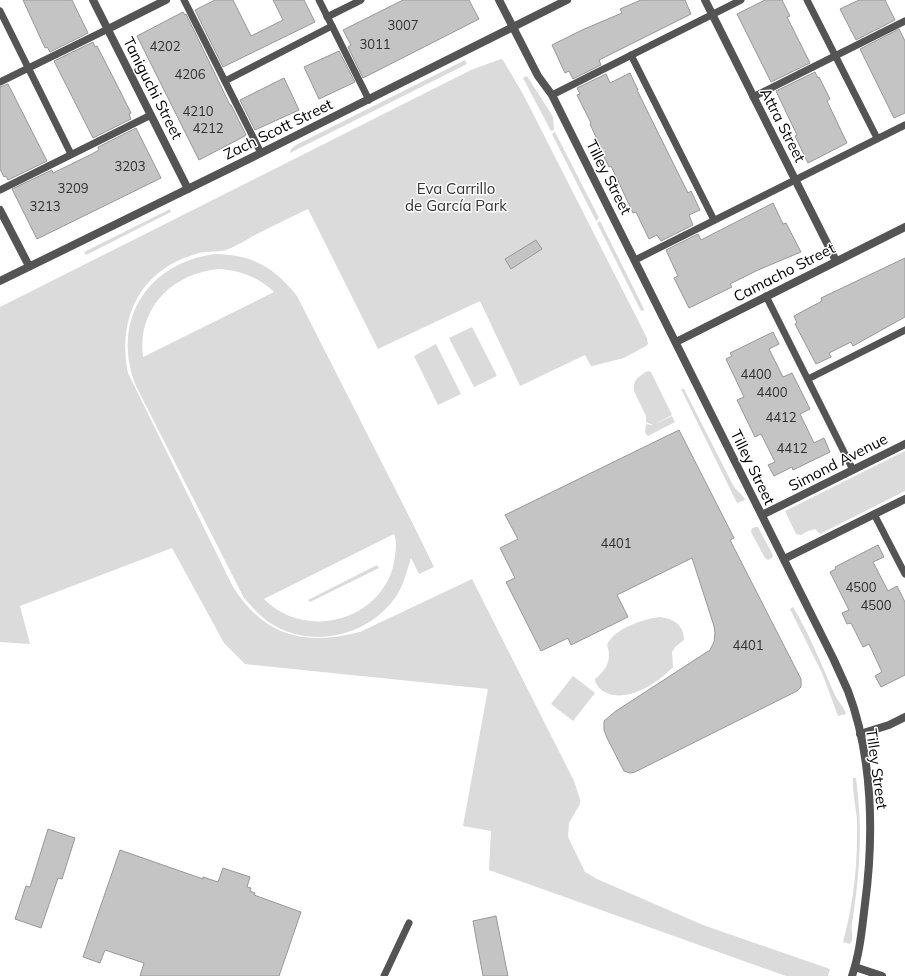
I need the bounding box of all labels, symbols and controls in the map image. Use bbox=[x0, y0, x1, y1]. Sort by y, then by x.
house number: 3007 bbox=[387, 17, 419, 33]
street label: Taniguchi Street bbox=[119, 34, 187, 142]
house number: 3011 bbox=[359, 36, 391, 52]
house number: 4202 bbox=[149, 38, 181, 54]
house number: 4206 bbox=[174, 66, 206, 82]
street label: Attra Street bbox=[756, 85, 810, 165]
street label: Zach Scott Street bbox=[220, 94, 336, 164]
house number: 4210 bbox=[182, 103, 214, 119]
house number: 4212 bbox=[192, 120, 224, 136]
street label: Tilley Street bbox=[582, 137, 636, 217]
house number: 3203 bbox=[114, 158, 146, 174]
park label: Eva Carrillo de García Park bbox=[405, 179, 507, 215]
house number: 3209 bbox=[57, 180, 89, 196]
house number: 3213 bbox=[29, 198, 61, 214]
street label: Camacho Street bbox=[730, 238, 838, 306]
house number: 4400 bbox=[740, 366, 772, 382]
house number: 4400 bbox=[756, 384, 788, 400]
house number: 4412 bbox=[765, 409, 797, 425]
street label: Tilley Street bbox=[727, 426, 779, 508]
street label: Simond Avenue bbox=[785, 429, 891, 495]
house number: 4412 bbox=[776, 440, 808, 456]
house number: 4401 bbox=[600, 535, 632, 551]
house number: 4500 bbox=[845, 579, 877, 595]
house number: 4500 bbox=[860, 597, 892, 613]
house number: 4401 bbox=[732, 637, 764, 653]
street label: Tilley Street bbox=[862, 727, 892, 811]

